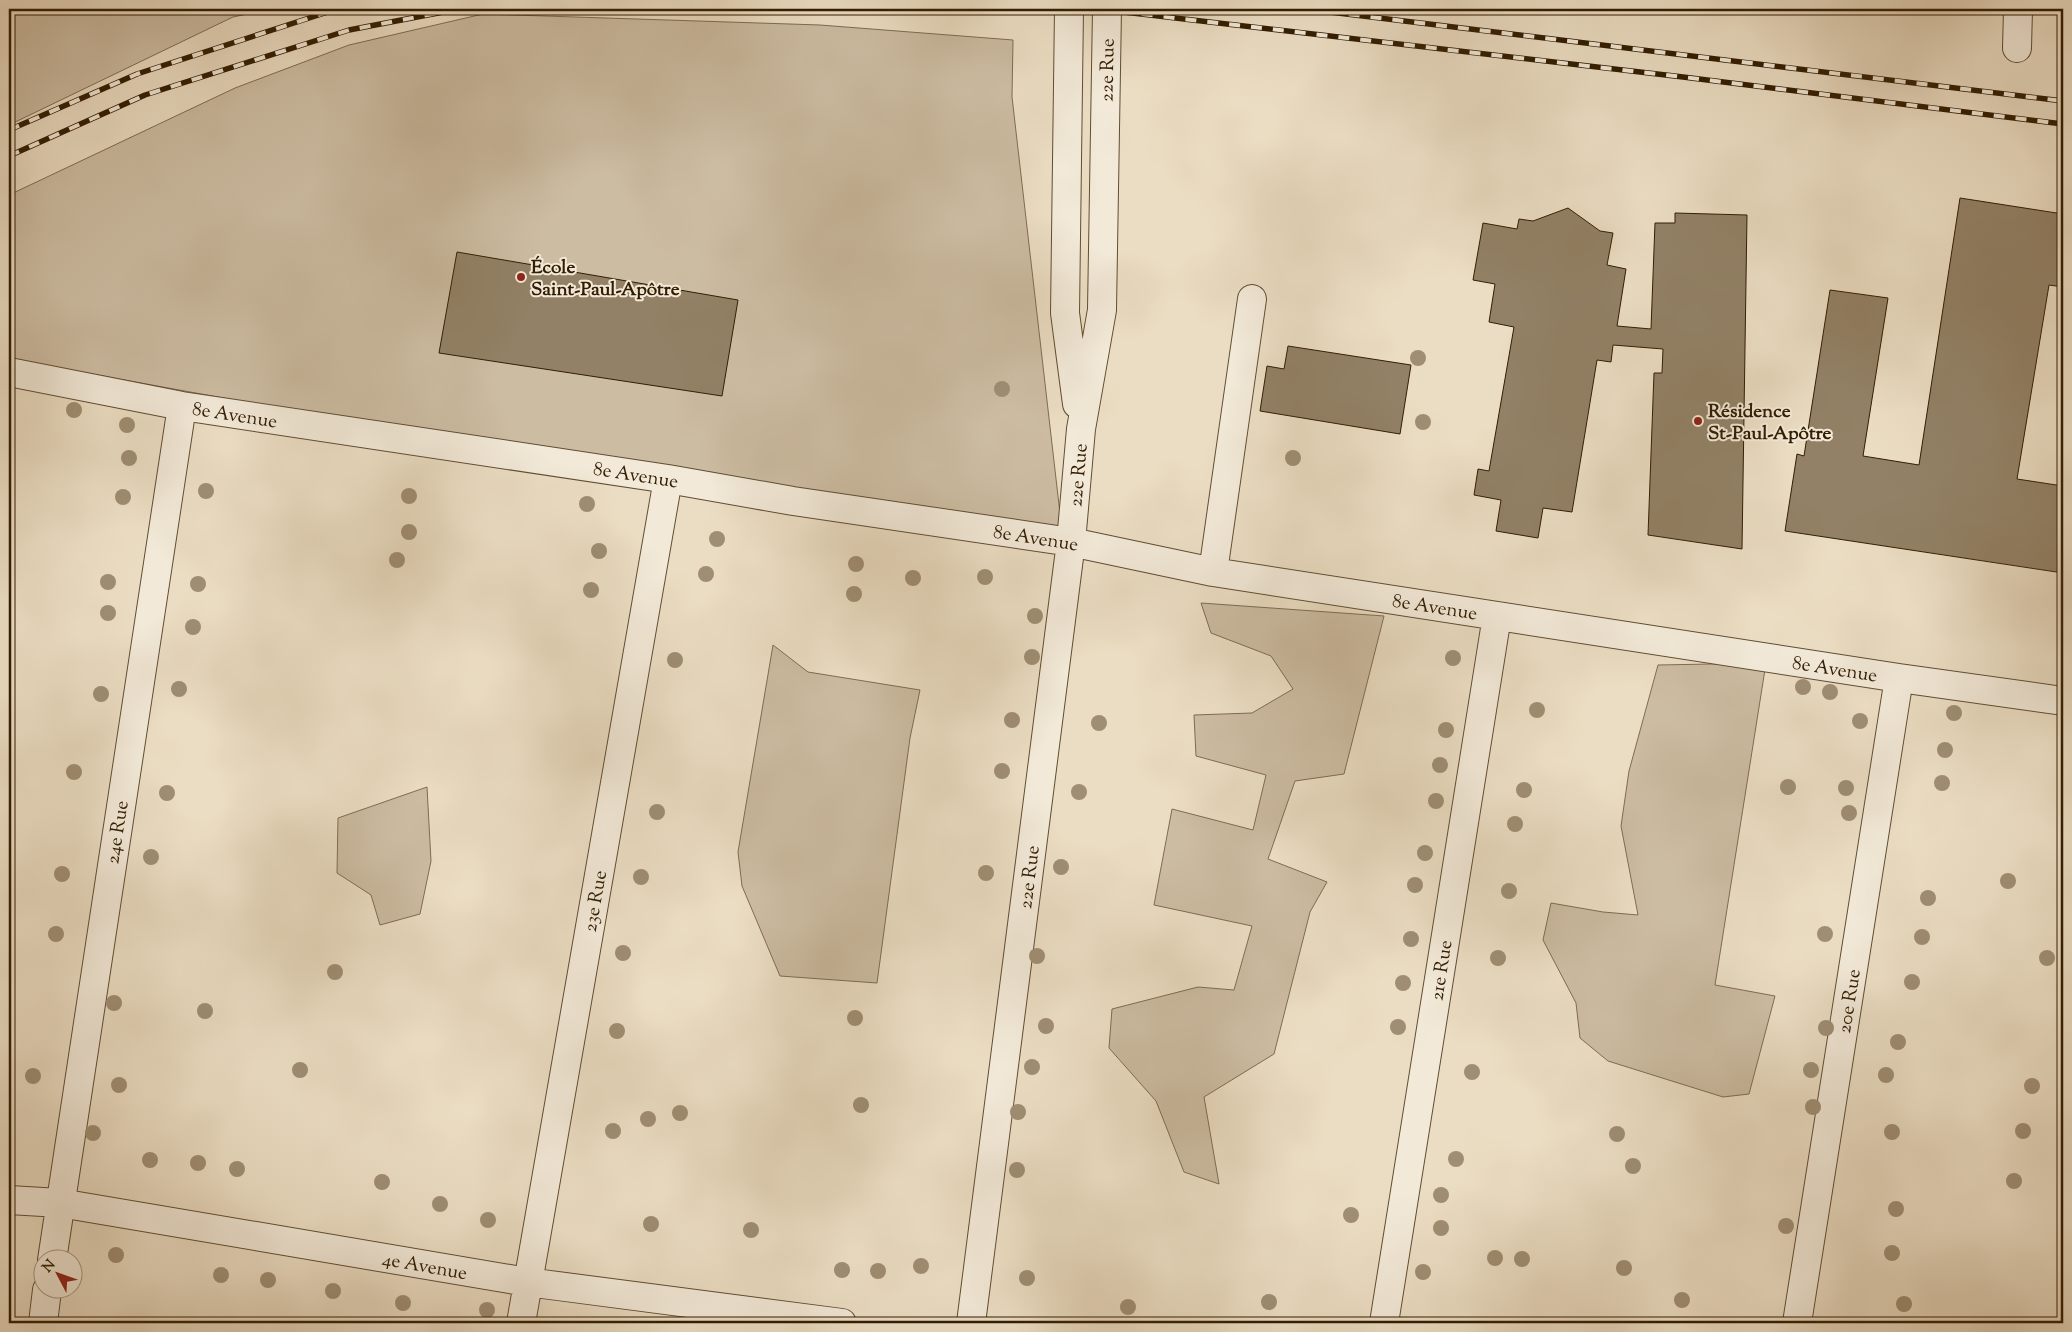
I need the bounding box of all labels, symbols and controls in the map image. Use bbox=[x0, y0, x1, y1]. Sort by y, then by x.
street label: 22e Rue bbox=[1094, 38, 1123, 102]
place label: École Saint-Paul-Apôtre bbox=[531, 255, 680, 304]
marker: École Saint-Paul-Apôtre bbox=[515, 271, 527, 283]
street label: 8e Avenue bbox=[190, 396, 279, 437]
place label: Résidence St-Paul-Apôtre bbox=[1708, 399, 1832, 448]
marker: Résidence St-Paul-Apôtre bbox=[1692, 415, 1704, 427]
street label: 22e Rue bbox=[1063, 442, 1096, 508]
street label: 8e Avenue bbox=[591, 456, 680, 497]
street label: 8e Avenue bbox=[991, 519, 1080, 560]
street label: 8e Avenue bbox=[1390, 588, 1479, 629]
street label: 8e Avenue bbox=[1790, 650, 1879, 691]
street label: 24e Rue bbox=[100, 798, 137, 866]
street label: 22e Rue bbox=[1013, 844, 1048, 911]
street label: 23e Rue bbox=[578, 868, 615, 934]
street label: 21e Rue bbox=[1424, 938, 1461, 1003]
street label: 20e Rue bbox=[1832, 967, 1869, 1035]
street label: 4e Avenue bbox=[380, 1247, 469, 1288]
north arrow bbox=[32, 1250, 82, 1300]
text: N bbox=[38, 1256, 61, 1278]

